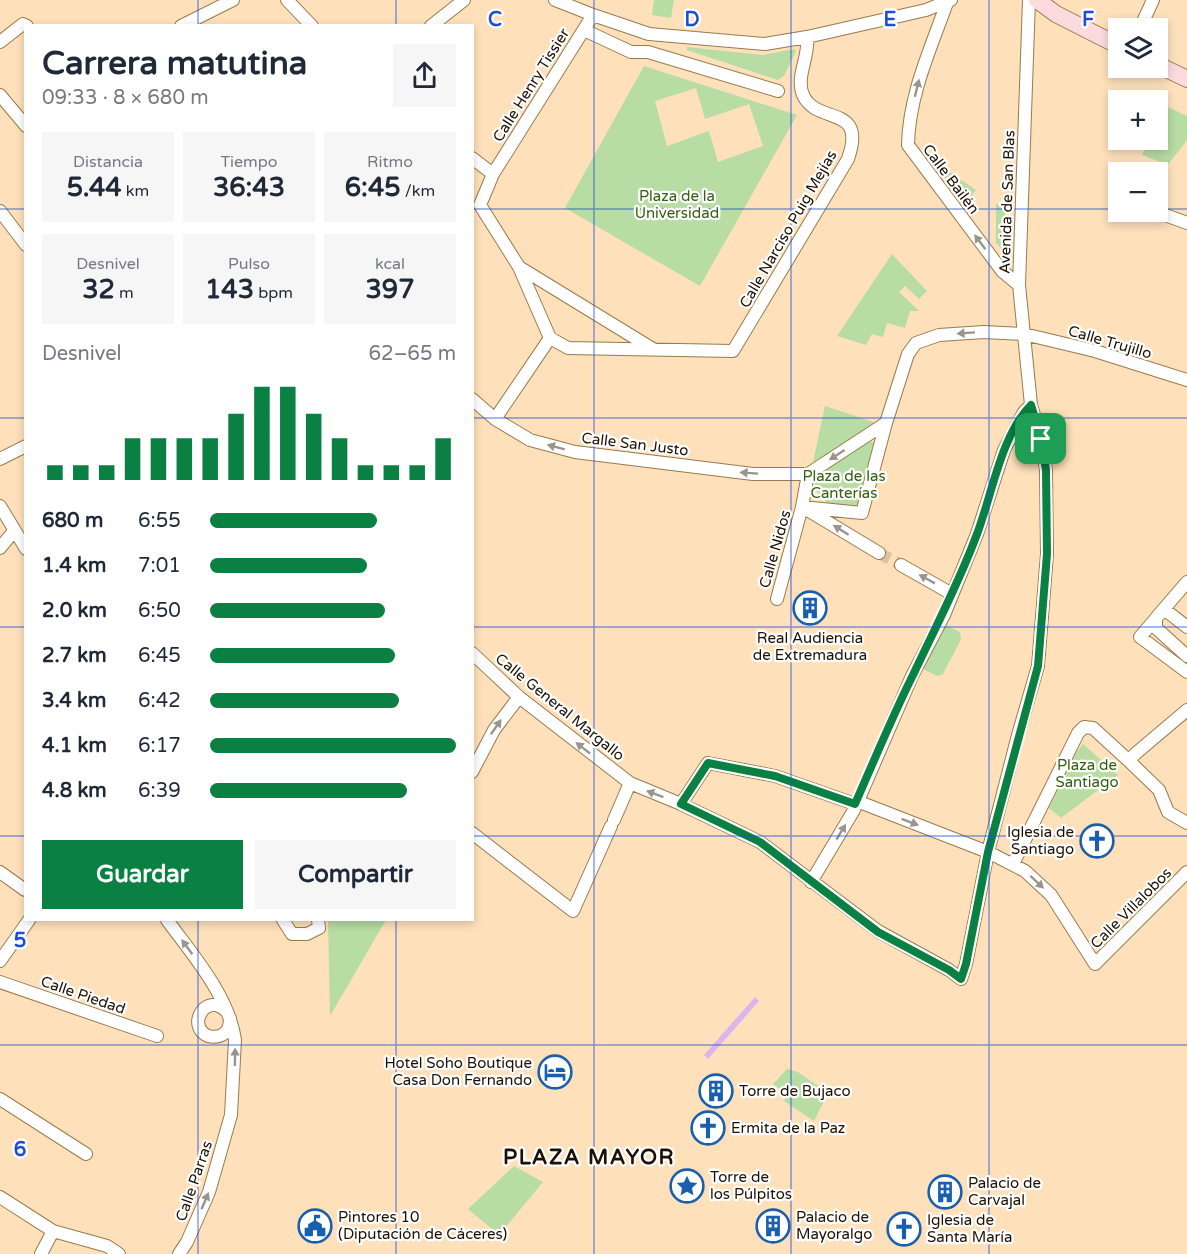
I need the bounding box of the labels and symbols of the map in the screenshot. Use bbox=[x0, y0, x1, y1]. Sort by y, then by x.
text: C bbox=[488, 8, 502, 32]
text: D bbox=[684, 8, 700, 32]
text: E bbox=[884, 8, 897, 32]
text: F bbox=[1082, 8, 1094, 32]
street label: Calle Henry Tissier bbox=[489, 25, 573, 145]
one-way arrow bbox=[912, 79, 922, 97]
street label: Avenida de San Blas bbox=[995, 130, 1019, 274]
street label: Calle Bailén bbox=[919, 141, 983, 217]
street label: Calle Narciso Puig Mejías bbox=[735, 147, 841, 311]
park label: Plaza de la Universidad bbox=[635, 187, 719, 222]
one-way arrow bbox=[974, 234, 986, 250]
street label: Calle Trujillo bbox=[1066, 322, 1154, 362]
one-way arrow bbox=[956, 328, 975, 338]
pin bbox=[1015, 413, 1066, 464]
street label: Calle San Justo bbox=[581, 429, 689, 459]
one-way arrow bbox=[547, 442, 565, 452]
one-way arrow bbox=[829, 449, 845, 460]
park label: Plaza de las Canterías bbox=[802, 467, 886, 502]
one-way arrow bbox=[740, 468, 759, 478]
street label: Calle Nidos bbox=[755, 508, 795, 590]
one-way arrow bbox=[833, 525, 849, 536]
one-way arrow bbox=[918, 574, 935, 584]
building icon: Real Audiencia de Extremadura bbox=[792, 590, 828, 626]
place label: Real Audiencia de Extremadura bbox=[753, 629, 867, 664]
street label: Calle General Margallo bbox=[492, 649, 628, 765]
one-way arrow bbox=[490, 720, 502, 736]
one-way arrow bbox=[576, 742, 591, 754]
park label: Plaza de Santiago bbox=[1055, 756, 1119, 791]
one-way arrow bbox=[646, 789, 664, 799]
one-way arrow bbox=[901, 818, 919, 828]
one-way arrow bbox=[836, 823, 846, 840]
place label: Iglesia de Santiago bbox=[1007, 823, 1074, 858]
church icon: Iglesia de Santiago bbox=[1079, 823, 1115, 859]
street label: Calle Villalobos bbox=[1087, 864, 1175, 952]
one-way arrow bbox=[1030, 875, 1044, 889]
text: 5 bbox=[14, 929, 26, 953]
one-way arrow bbox=[181, 940, 193, 956]
street label: Calle Piedad bbox=[38, 972, 128, 1018]
one-way arrow bbox=[230, 1047, 240, 1066]
place label: Hotel Soho Boutique Casa Don Fernando bbox=[384, 1054, 532, 1089]
hotel icon: Hotel Soho Boutique Casa Don Fernando bbox=[537, 1054, 573, 1090]
building icon: Torre de Bujaco bbox=[698, 1073, 734, 1109]
place label: Torre de Bujaco bbox=[739, 1082, 851, 1100]
church icon: Ermita de la Paz bbox=[690, 1110, 726, 1146]
place label: Ermita de la Paz bbox=[731, 1119, 845, 1137]
text: 6 bbox=[14, 1138, 26, 1162]
street label: Calle Parras bbox=[172, 1138, 216, 1224]
district label: PLAZA MAYOR bbox=[503, 1145, 675, 1170]
place icon: Torre de los Púlpitos bbox=[669, 1168, 705, 1204]
place label: Torre de los Púlpitos bbox=[710, 1168, 792, 1203]
building icon: Palacio de Carvajal bbox=[927, 1174, 963, 1210]
place label: Palacio de Carvajal bbox=[968, 1174, 1041, 1209]
one-way arrow bbox=[200, 1192, 210, 1210]
public building icon: Pintores 10 (Diputación de Cáceres) bbox=[297, 1208, 333, 1244]
place label: Pintores 10 (Diputación de Cáceres) bbox=[338, 1208, 507, 1243]
building icon: Palacio de Mayoralgo bbox=[755, 1208, 791, 1244]
place label: Palacio de Mayoralgo bbox=[796, 1208, 872, 1243]
church icon: Iglesia de Santa María bbox=[886, 1211, 922, 1247]
place label: Iglesia de Santa María bbox=[927, 1211, 1013, 1246]

